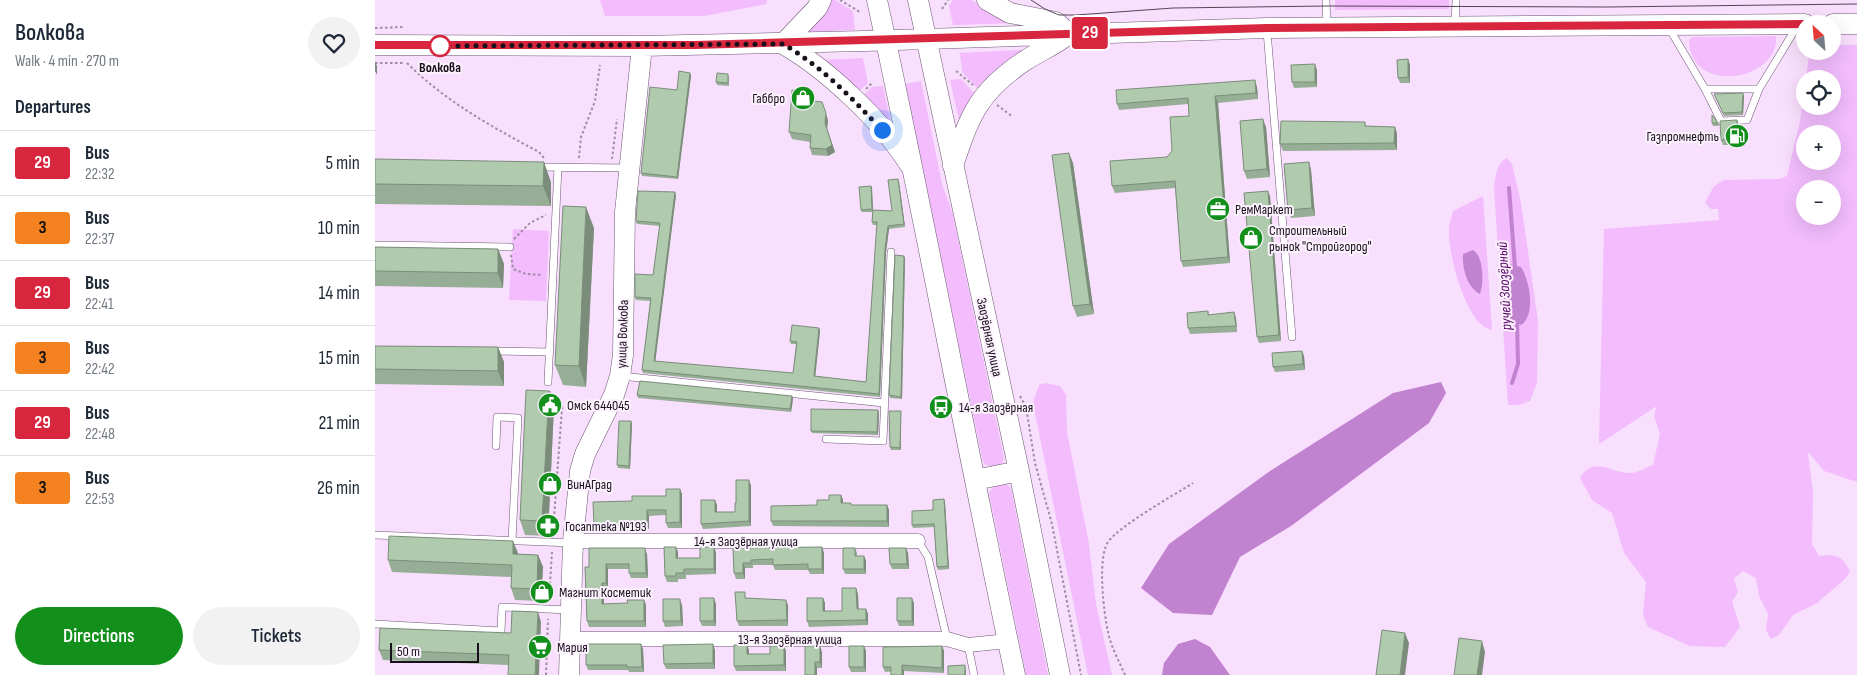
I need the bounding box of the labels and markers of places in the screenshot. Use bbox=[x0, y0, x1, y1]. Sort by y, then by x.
marker: Волкова bbox=[429, 35, 451, 57]
place label: Волкова bbox=[419, 59, 461, 76]
shop icon: Габбро bbox=[790, 85, 816, 111]
place label: Габбро bbox=[752, 90, 785, 107]
fuel station icon: Газпромнефть bbox=[1724, 123, 1750, 149]
place label: Газпромнефть bbox=[1646, 128, 1719, 145]
office icon: РемМаркет bbox=[1205, 196, 1231, 222]
place label: РемМаркет bbox=[1235, 201, 1293, 218]
place label: Строительный рынок "Стройгород" bbox=[1269, 222, 1372, 255]
shop icon: Строительный рынок "Стройгород" bbox=[1238, 225, 1264, 251]
public building icon: Омск 644045 bbox=[537, 392, 563, 418]
bus stop icon: 14-я Заозёрная bbox=[928, 394, 954, 420]
place label: Омск 644045 bbox=[567, 397, 630, 414]
place label: 14-я Заозёрная bbox=[959, 399, 1033, 416]
shop icon: ВинАГрад bbox=[537, 471, 563, 497]
place label: ВинАГрад bbox=[567, 476, 612, 493]
pharmacy icon: Госаптека №193 bbox=[535, 513, 561, 539]
place label: Госаптека №193 bbox=[565, 518, 647, 535]
shop icon: Магнит Косметик bbox=[529, 579, 555, 605]
place label: Магнит Косметик bbox=[559, 584, 652, 601]
supermarket icon: Мария bbox=[527, 634, 553, 660]
place label: Мария bbox=[557, 639, 588, 656]

